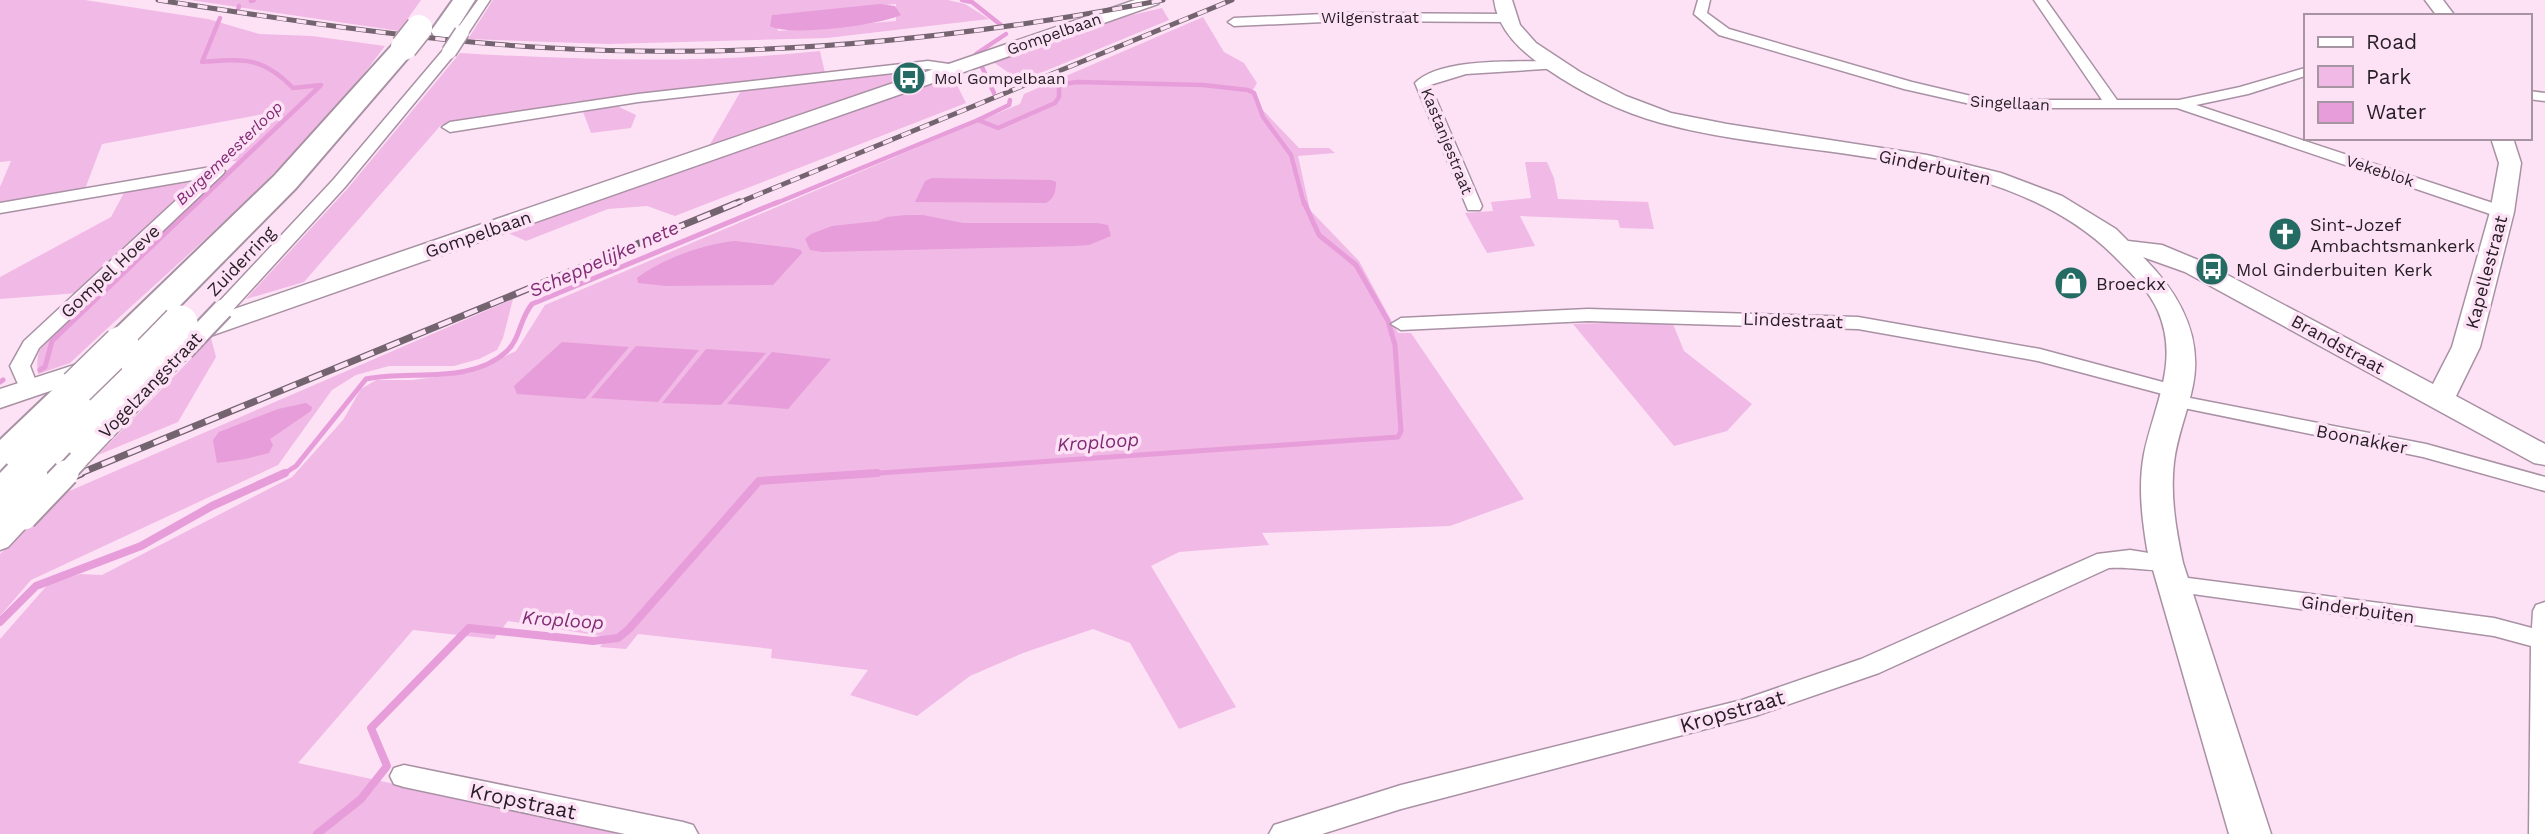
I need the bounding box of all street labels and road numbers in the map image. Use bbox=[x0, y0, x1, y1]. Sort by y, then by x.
street label: Wilgenstraat bbox=[1321, 8, 1419, 27]
street label: Gompelbaan bbox=[1004, 9, 1104, 59]
street label: Kastanjestraat bbox=[1417, 85, 1477, 197]
street label: Singellaan bbox=[1970, 91, 2050, 115]
street label: Ginderbuiten bbox=[1877, 145, 1993, 189]
street label: Vekeblok bbox=[2344, 151, 2416, 191]
street label: Gompelbaan bbox=[422, 206, 534, 262]
street label: Kapellestraat bbox=[2461, 213, 2511, 331]
street label: Gompel Hoeve bbox=[56, 220, 164, 322]
street label: Zuiderring bbox=[203, 221, 280, 300]
street label: Lindestraat bbox=[1743, 308, 1844, 332]
street label: Brandstraat bbox=[2288, 310, 2389, 378]
street label: Vogelzangstraat bbox=[94, 327, 206, 442]
street label: Boonakker bbox=[2315, 420, 2409, 458]
street label: Ginderbuiten bbox=[2300, 591, 2416, 627]
street label: Kropstraat bbox=[1677, 684, 1788, 738]
street label: Kropstraat bbox=[468, 778, 579, 825]

